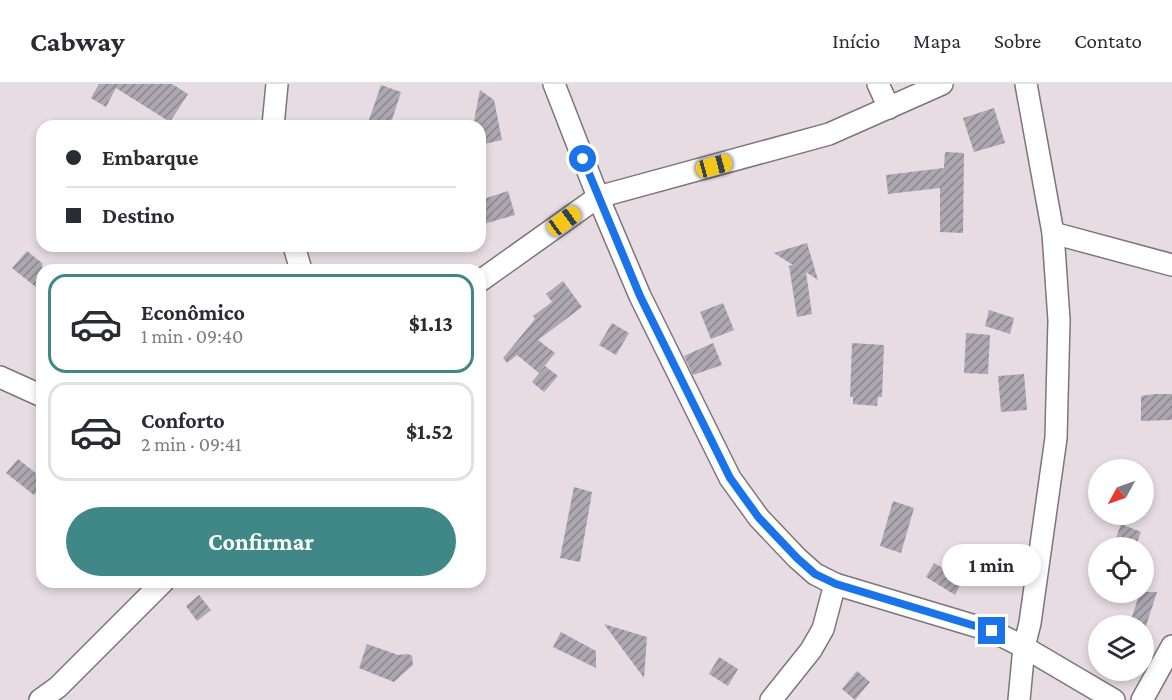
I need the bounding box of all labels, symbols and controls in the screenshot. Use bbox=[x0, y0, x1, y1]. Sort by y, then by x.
text: Cabway bbox=[30, 26, 125, 57]
text: Início bbox=[832, 29, 880, 53]
text: Mapa bbox=[913, 29, 961, 53]
text: Sobre bbox=[994, 29, 1041, 53]
text: Contato bbox=[1074, 29, 1142, 53]
text: Embarque bbox=[102, 145, 199, 170]
route start bbox=[569, 145, 596, 172]
car bbox=[694, 153, 734, 179]
text: Destino bbox=[102, 203, 175, 228]
car bbox=[544, 203, 584, 239]
icon: car bbox=[69, 297, 123, 351]
text: Econômico bbox=[141, 300, 245, 325]
text: $1.13 bbox=[409, 311, 453, 336]
text: 1 min · 09:40 bbox=[141, 325, 243, 347]
icon: car bbox=[69, 405, 123, 459]
text: Conforto bbox=[141, 408, 225, 433]
text: $1.52 bbox=[406, 419, 453, 444]
text: 2 min · 09:41 bbox=[141, 433, 242, 455]
north arrow bbox=[1088, 459, 1154, 525]
map controls bbox=[1088, 459, 1154, 681]
button: Confirmar bbox=[66, 507, 456, 576]
button: locate bbox=[1088, 537, 1154, 603]
callout: 1 min bbox=[942, 544, 1042, 586]
text: 1 min bbox=[969, 554, 1014, 576]
button: layers bbox=[1088, 615, 1154, 681]
route end bbox=[978, 617, 1005, 644]

